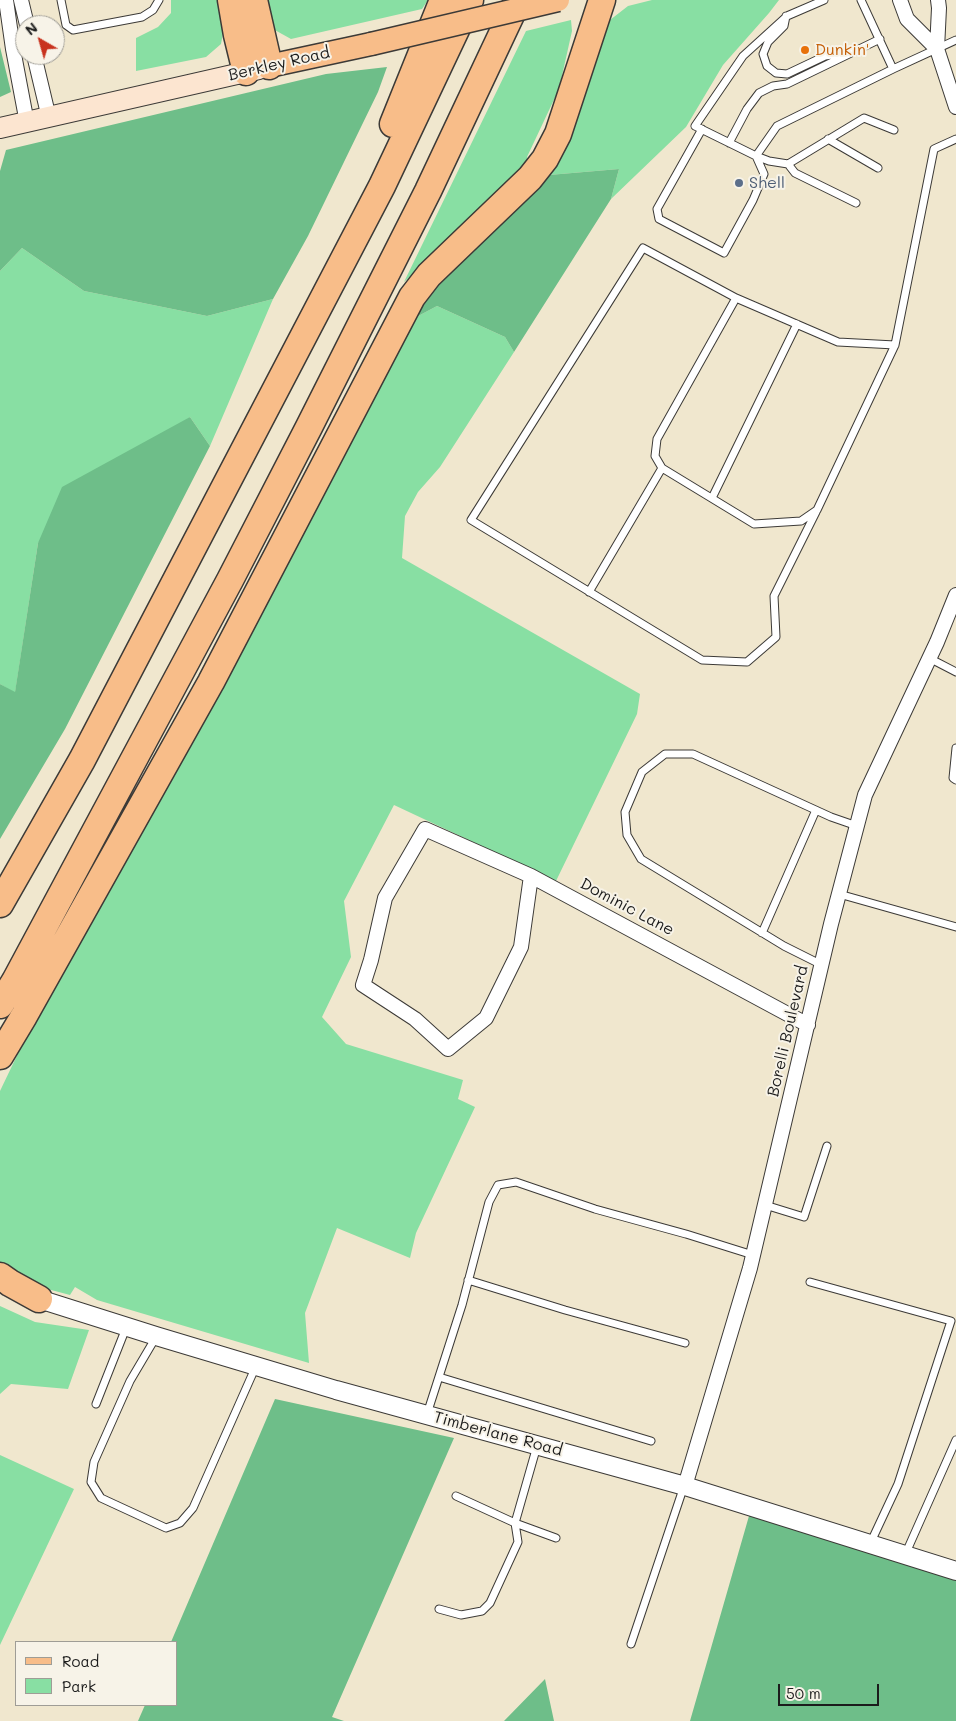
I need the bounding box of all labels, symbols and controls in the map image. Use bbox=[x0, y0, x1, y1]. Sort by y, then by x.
north arrow bbox=[15, 15, 65, 65]
text: N bbox=[21, 18, 41, 39]
place label: Dunkin' bbox=[815, 40, 869, 60]
street label: Berkley Road bbox=[226, 43, 332, 85]
marker: Dunkin' bbox=[799, 44, 811, 56]
place label: Shell bbox=[749, 173, 785, 193]
marker: Shell bbox=[733, 177, 745, 189]
street label: Dominic Lane bbox=[577, 874, 677, 940]
street label: Borelli Boulevard bbox=[764, 964, 812, 1098]
street label: Timberlane Road bbox=[432, 1408, 564, 1460]
legend bbox=[15, 1641, 178, 1706]
text: Road bbox=[62, 1651, 99, 1671]
scale bar bbox=[781, 1674, 882, 1706]
text: Park bbox=[62, 1676, 96, 1696]
text: 50 m bbox=[786, 1683, 821, 1703]

